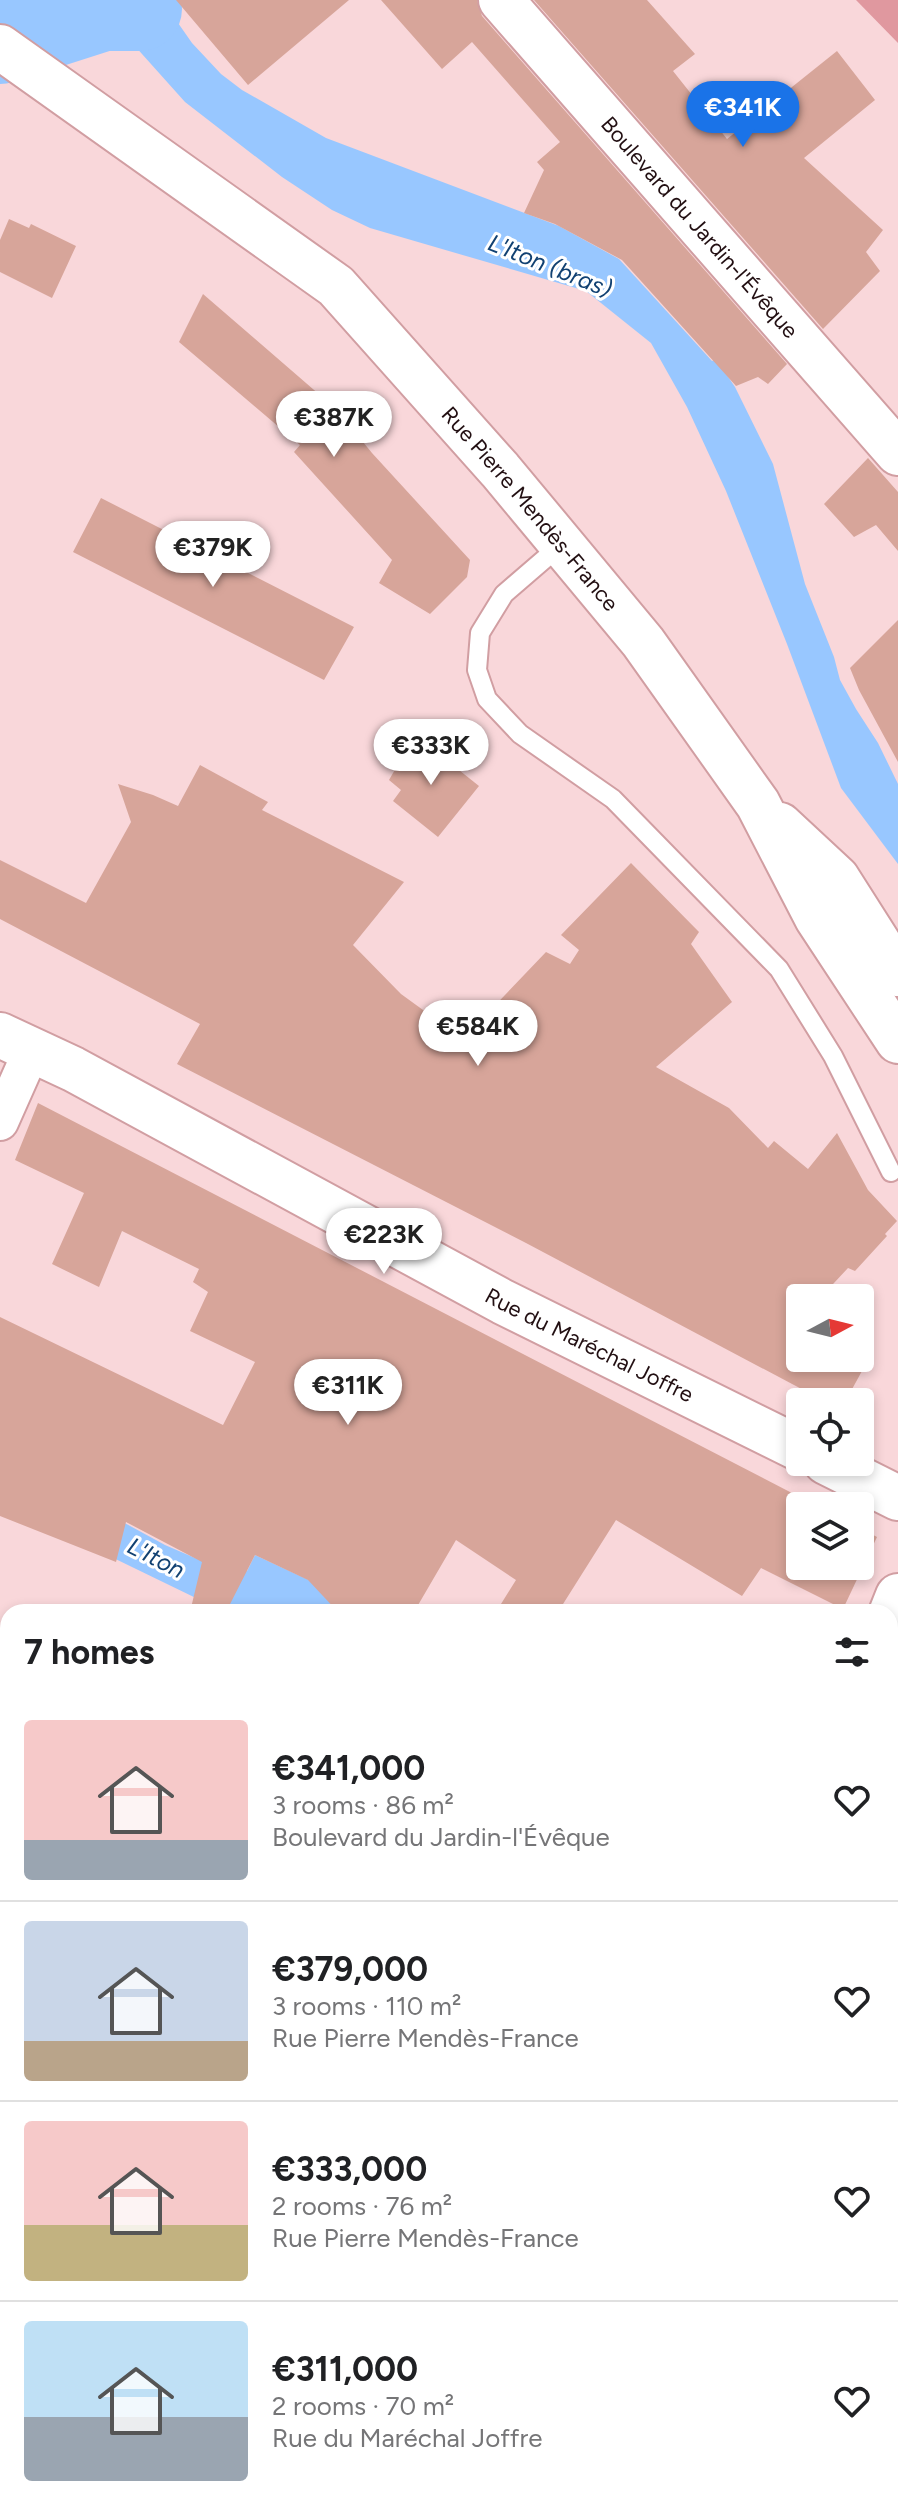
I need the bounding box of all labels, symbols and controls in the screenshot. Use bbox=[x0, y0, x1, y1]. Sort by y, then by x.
pin: €341K bbox=[687, 81, 799, 149]
text: €341K bbox=[704, 91, 782, 123]
street label: Boulevard du Jardin-l'Évêque bbox=[595, 111, 804, 344]
water label: L'Iton (bras) bbox=[484, 228, 616, 304]
pin: €387K bbox=[278, 391, 390, 459]
text: €387K bbox=[294, 401, 374, 433]
street label: Rue Pierre Mendès-France bbox=[436, 401, 624, 617]
pin: €379K bbox=[157, 521, 269, 589]
text: €379K bbox=[173, 531, 253, 563]
pin: €333K bbox=[375, 719, 487, 787]
text: €333K bbox=[392, 729, 470, 761]
pin: €584K bbox=[422, 1000, 534, 1068]
text: €584K bbox=[437, 1010, 519, 1042]
pin: €223K bbox=[328, 1208, 440, 1276]
text: €223K bbox=[344, 1218, 424, 1250]
street label: Rue du Maréchal Joffre bbox=[480, 1282, 698, 1408]
north arrow bbox=[786, 1284, 874, 1372]
map controls bbox=[786, 1284, 874, 1580]
pin: €311K bbox=[292, 1359, 404, 1427]
text: €311K bbox=[312, 1369, 384, 1401]
button: locate bbox=[786, 1388, 874, 1476]
button: layers bbox=[786, 1492, 874, 1580]
water label: L'Iton bbox=[123, 1531, 190, 1584]
icon: filters bbox=[830, 1630, 874, 1674]
text: 7 homes bbox=[24, 1632, 154, 1673]
text: €341,000 bbox=[272, 1748, 425, 1789]
icon: home bbox=[88, 1752, 184, 1848]
icon: heart bbox=[830, 1778, 874, 1822]
text: 3 rooms · 86 m² bbox=[272, 1789, 454, 1821]
text: Boulevard du Jardin-l'Évêque bbox=[272, 1821, 610, 1853]
text: €379,000 bbox=[272, 1949, 428, 1990]
icon: home bbox=[88, 1953, 184, 2049]
icon: heart bbox=[830, 1979, 874, 2023]
text: 3 rooms · 110 m² bbox=[272, 1990, 461, 2022]
text: Rue Pierre Mendès-France bbox=[272, 2022, 579, 2054]
text: €333,000 bbox=[272, 2149, 427, 2190]
icon: home bbox=[88, 2153, 184, 2249]
icon: heart bbox=[830, 2179, 874, 2223]
text: 2 rooms · 76 m² bbox=[272, 2190, 452, 2222]
text: Rue Pierre Mendès-France bbox=[272, 2222, 579, 2254]
text: €311,000 bbox=[272, 2349, 418, 2390]
icon: home bbox=[88, 2353, 184, 2449]
icon: heart bbox=[830, 2379, 874, 2423]
text: 2 rooms · 70 m² bbox=[272, 2390, 454, 2422]
text: Rue du Maréchal Joffre bbox=[272, 2422, 542, 2454]

